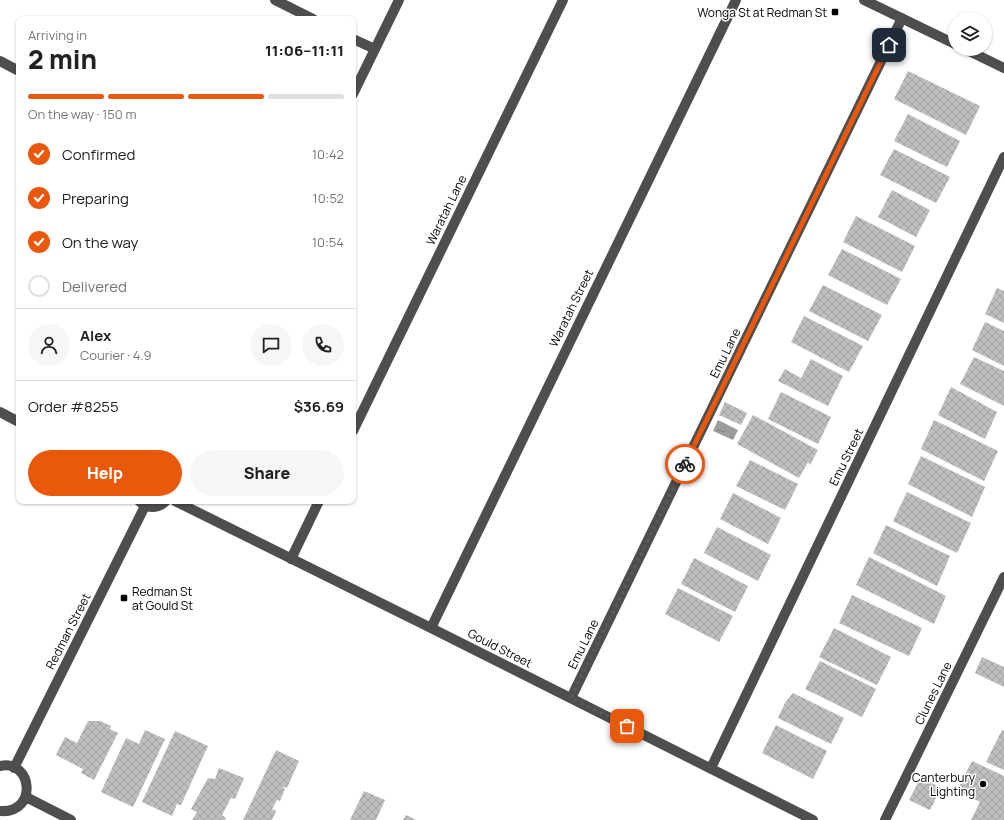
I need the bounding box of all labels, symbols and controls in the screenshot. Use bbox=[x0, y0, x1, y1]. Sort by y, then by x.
place label: Wonga St at Redman St bbox=[697, 4, 827, 21]
marker: Wonga St at Redman St bbox=[830, 7, 840, 17]
map controls bbox=[948, 12, 992, 56]
button: layers bbox=[948, 12, 992, 56]
text: Arriving in bbox=[28, 26, 87, 44]
pin bbox=[872, 28, 906, 62]
icon: home bbox=[878, 34, 900, 56]
text: 11:06–11:11 bbox=[265, 40, 344, 61]
text: 2 min bbox=[28, 41, 97, 77]
text: On the way · 150 m bbox=[28, 105, 136, 123]
icon: check bbox=[28, 143, 50, 165]
text: Confirmed bbox=[62, 144, 135, 165]
text: 10:42 bbox=[312, 145, 344, 163]
street label: Waratah Lane bbox=[422, 172, 470, 248]
icon: check bbox=[28, 187, 50, 209]
text: Preparing bbox=[62, 188, 129, 209]
text: 10:52 bbox=[313, 189, 344, 207]
icon: check bbox=[28, 231, 50, 253]
text: On the way bbox=[62, 232, 138, 253]
text: 10:54 bbox=[312, 233, 344, 251]
street label: Waratah Street bbox=[545, 266, 597, 350]
text: Delivered bbox=[62, 276, 127, 297]
button: person bbox=[28, 324, 70, 366]
button: chat bbox=[250, 324, 292, 366]
button: phone bbox=[302, 324, 344, 366]
text: Alex bbox=[80, 325, 111, 346]
street label: Emu Lane bbox=[706, 325, 744, 381]
text: Courier · 4.9 bbox=[80, 346, 152, 364]
text: Order #8255 bbox=[28, 396, 119, 417]
text: $36.69 bbox=[294, 396, 344, 417]
street label: Emu Street bbox=[825, 425, 867, 488]
courier bbox=[665, 444, 705, 484]
button: Help bbox=[28, 450, 182, 496]
button: Share bbox=[190, 450, 344, 496]
icon: bike bbox=[674, 453, 696, 475]
place label: Redman St at Gould St bbox=[132, 583, 193, 614]
street label: Redman Street bbox=[42, 590, 95, 672]
marker: Redman St at Gould St bbox=[119, 593, 129, 603]
street label: Emu Lane bbox=[564, 616, 602, 672]
street label: Gould Street bbox=[465, 624, 535, 672]
street label: Clunes Lane bbox=[910, 659, 956, 727]
pin bbox=[610, 709, 644, 743]
icon: bag bbox=[616, 715, 638, 737]
place label: Canterbury Lighting bbox=[912, 769, 976, 800]
marker: Canterbury Lighting bbox=[978, 779, 988, 789]

